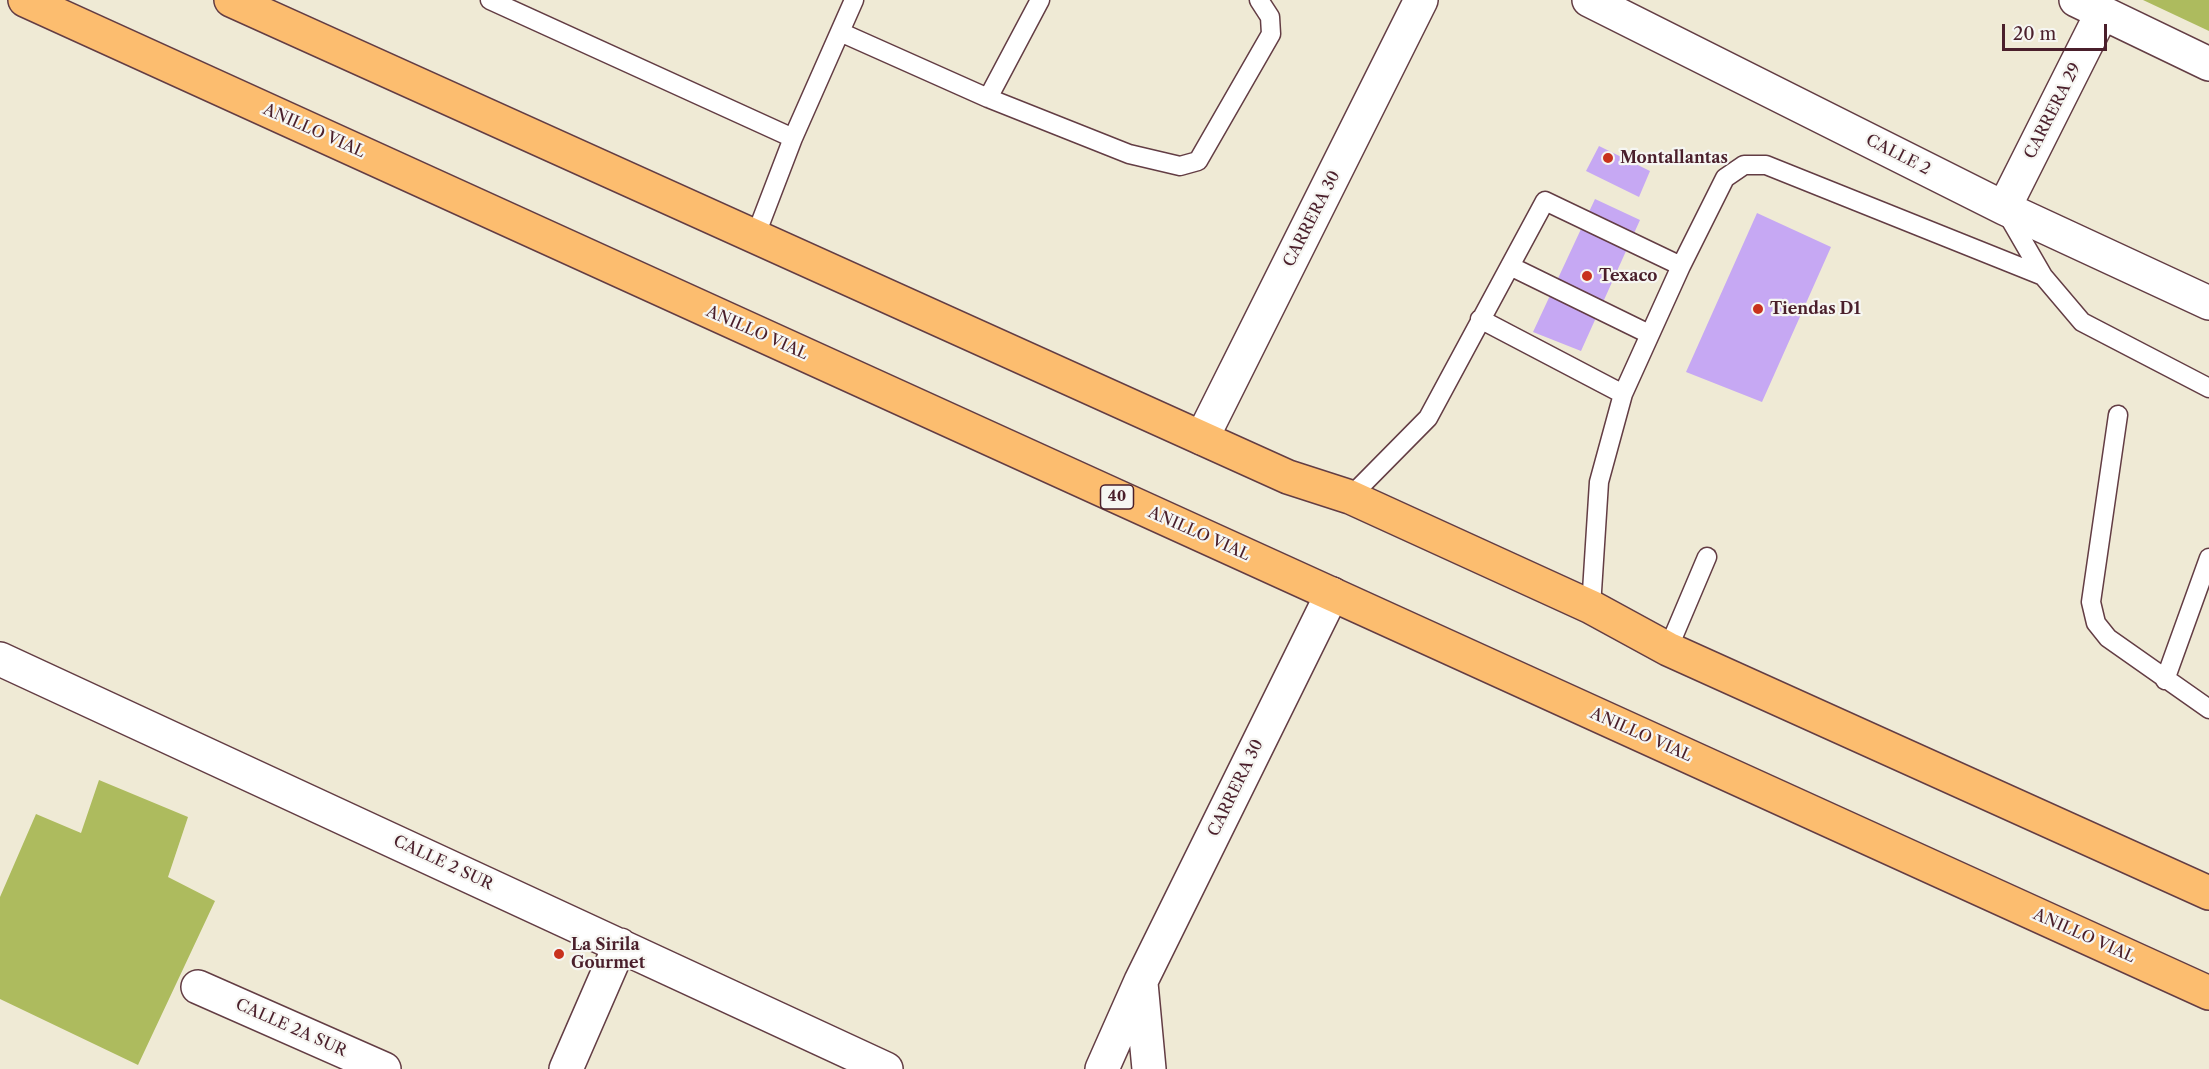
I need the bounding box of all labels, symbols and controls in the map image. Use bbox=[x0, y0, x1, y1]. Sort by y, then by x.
scale bar bbox=[2005, 12, 2110, 50]
text: 20 m bbox=[2013, 23, 2056, 45]
street label: CARRERA 29 bbox=[2021, 60, 2085, 162]
street label: ANILLO VIAL bbox=[260, 100, 368, 162]
street label: CALLE 2 bbox=[1863, 131, 1933, 179]
place label: Montallantas bbox=[1620, 148, 1728, 168]
marker: Montallantas bbox=[1601, 151, 1615, 165]
street label: CARRERA 30 bbox=[1280, 168, 1344, 270]
place label: Texaco bbox=[1599, 266, 1657, 286]
marker: Texaco bbox=[1580, 269, 1594, 283]
place label: Tiendas D1 bbox=[1770, 299, 1861, 319]
street label: ANILLO VIAL bbox=[703, 302, 811, 364]
marker: Tiendas D1 bbox=[1751, 302, 1765, 316]
road number: 40 bbox=[1100, 485, 1134, 509]
street label: ANILLO VIAL bbox=[1145, 503, 1253, 565]
street label: ANILLO VIAL bbox=[1587, 704, 1695, 766]
street label: CARRERA 30 bbox=[1204, 736, 1268, 840]
street label: CALLE 2 SUR bbox=[390, 832, 496, 894]
street label: ANILLO VIAL bbox=[2030, 905, 2138, 967]
place label: La Sirila Gourmet bbox=[571, 935, 645, 973]
marker: La Sirila Gourmet bbox=[552, 947, 566, 961]
street label: CALLE 2A SUR bbox=[233, 995, 349, 1061]

